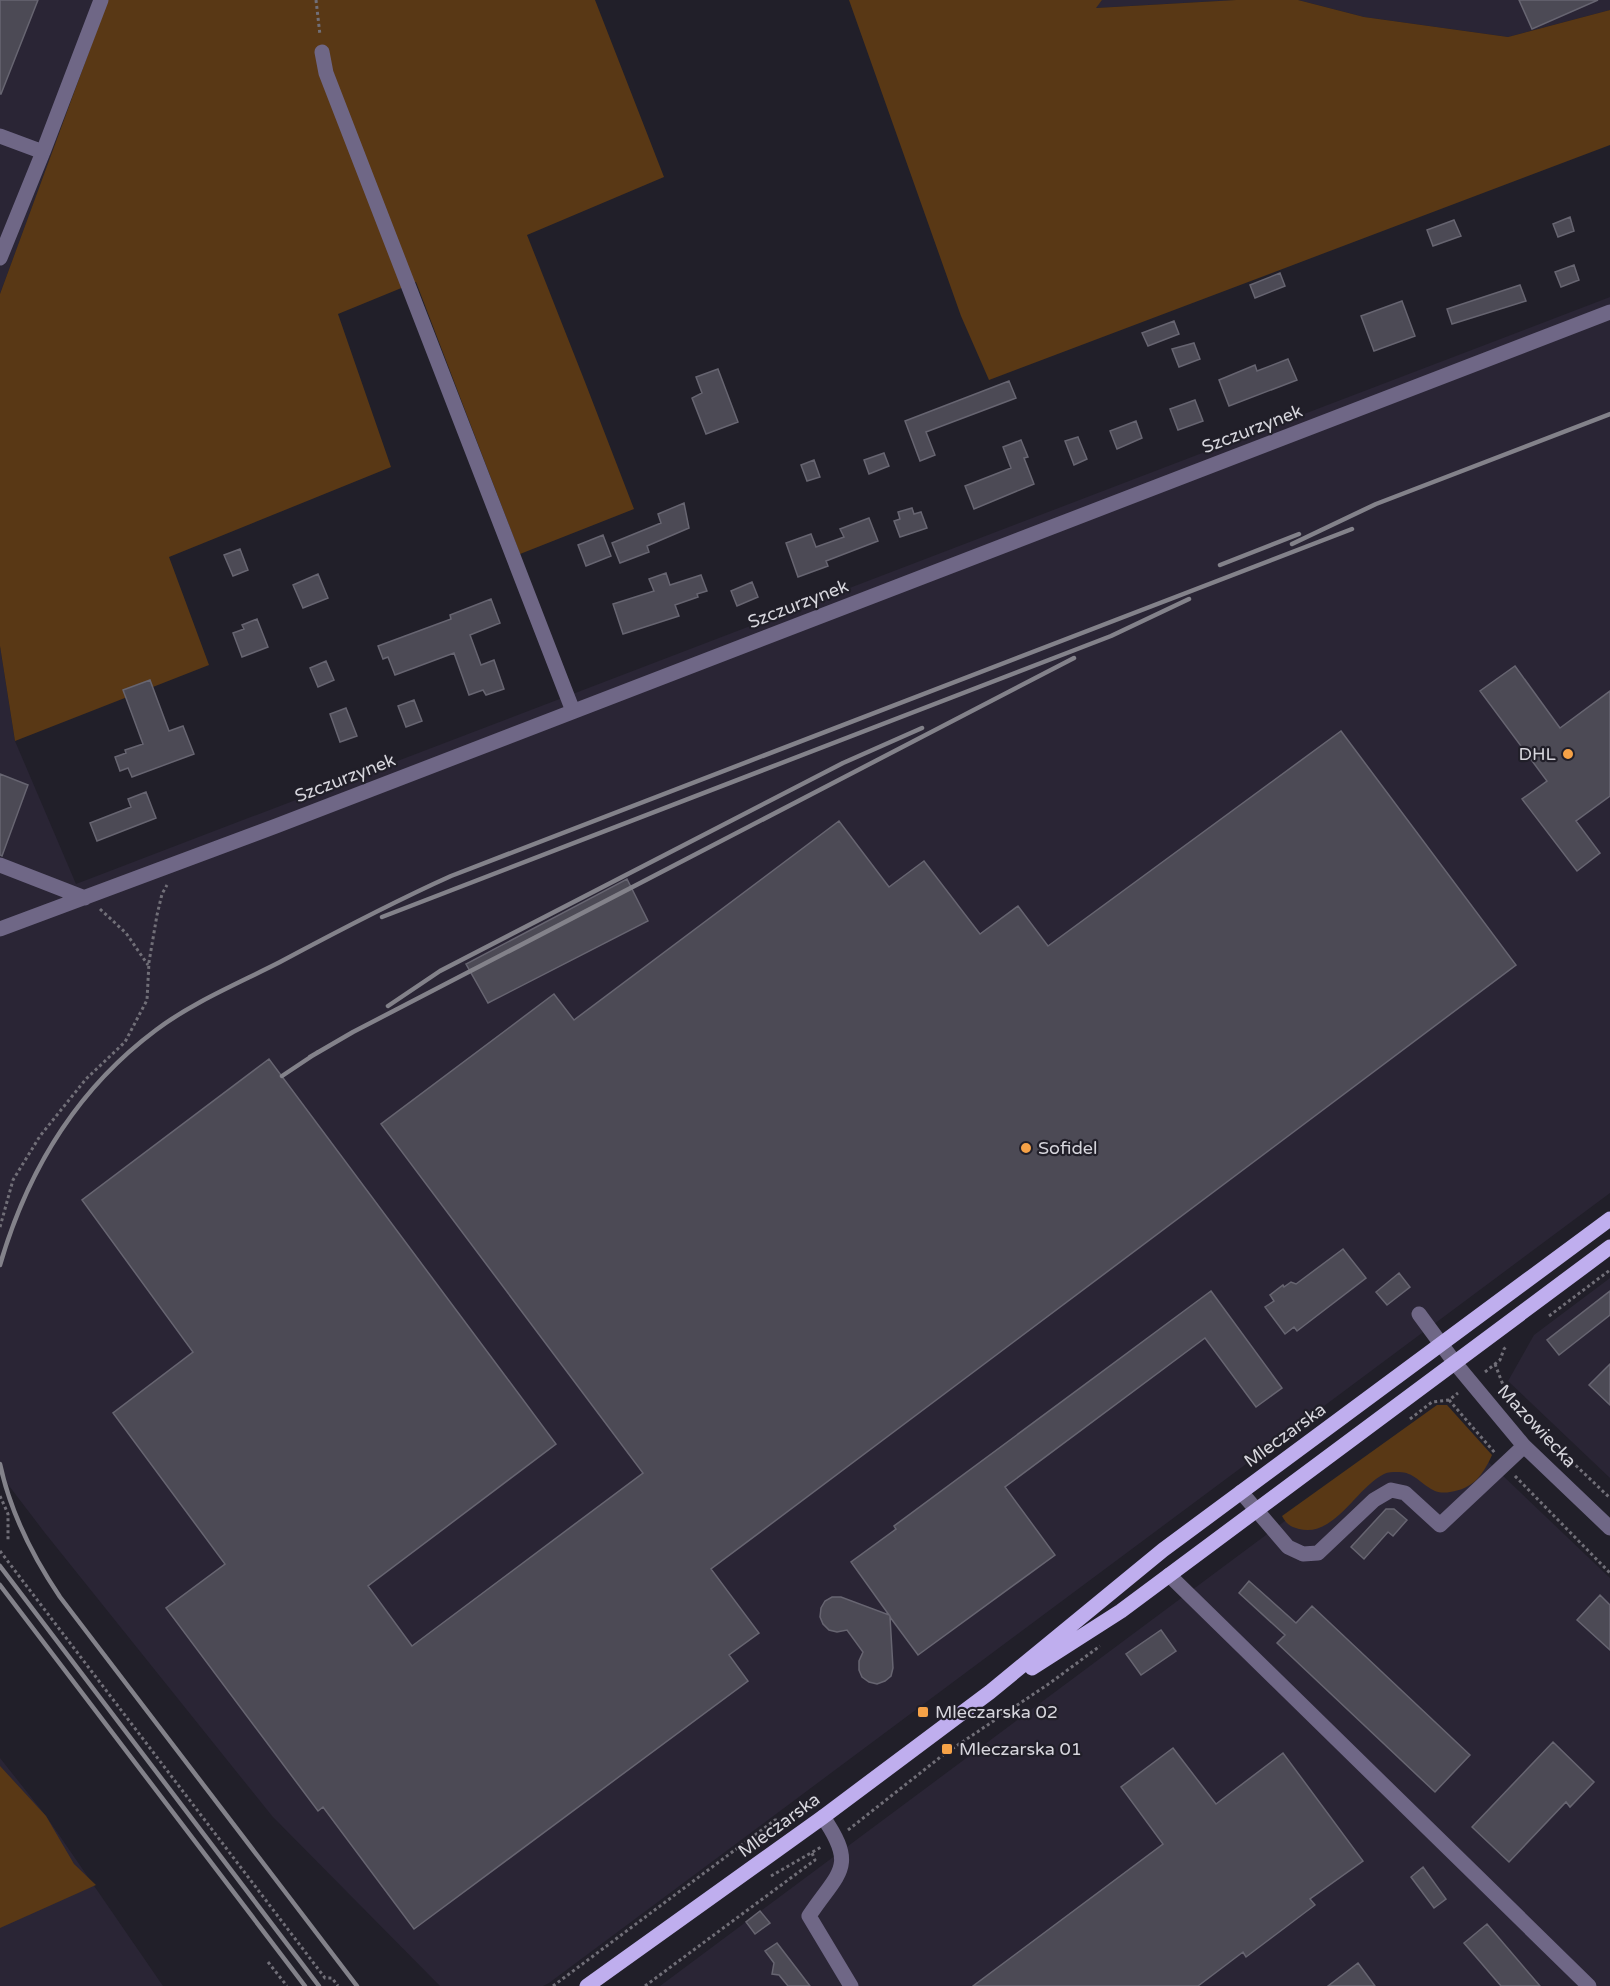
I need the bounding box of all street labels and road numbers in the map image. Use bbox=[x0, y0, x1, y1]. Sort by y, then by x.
street label: Szczurzynek bbox=[1199, 400, 1306, 458]
street label: Szczurzynek bbox=[745, 575, 852, 633]
street label: Szczurzynek bbox=[292, 749, 399, 807]
street label: Mazowiecka bbox=[1493, 1380, 1581, 1472]
street label: Mleczarska bbox=[1240, 1398, 1330, 1472]
street label: Mleczarska bbox=[734, 1788, 824, 1862]

